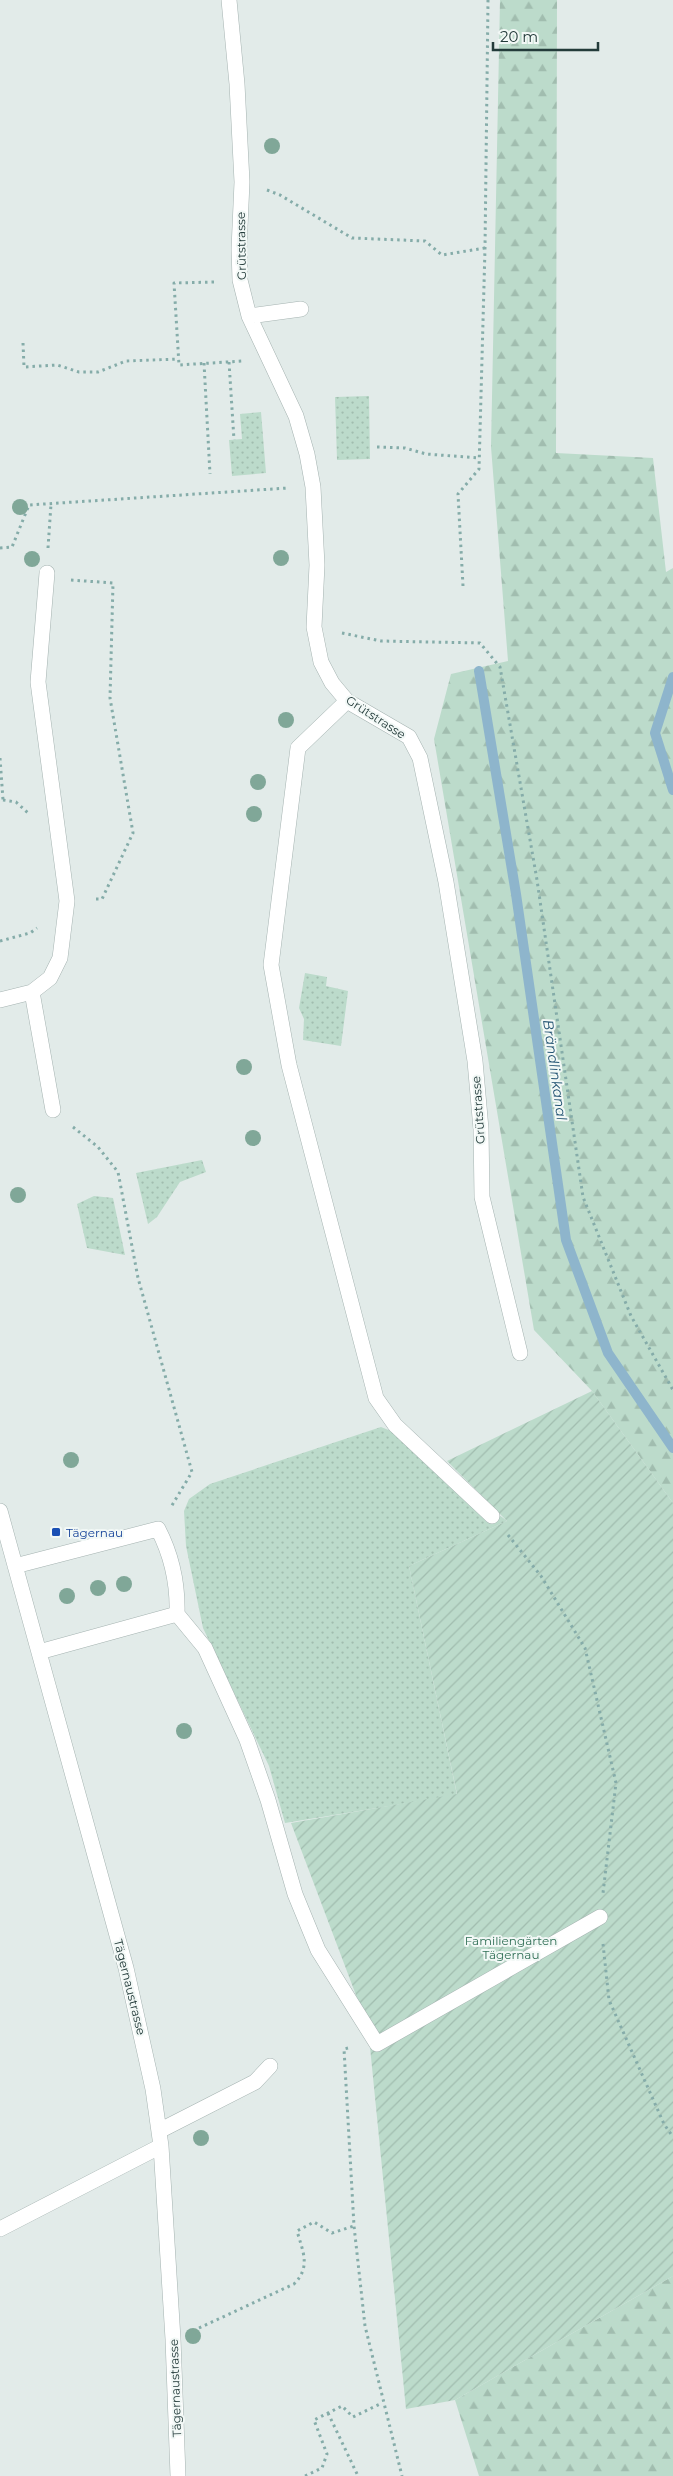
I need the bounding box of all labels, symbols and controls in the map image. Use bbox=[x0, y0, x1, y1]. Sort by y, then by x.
scale bar bbox=[493, 20, 598, 52]
text: 20 m bbox=[500, 27, 538, 46]
street label: Grütstrasse bbox=[233, 212, 249, 280]
street label: Grütstrasse bbox=[343, 692, 409, 742]
water label: Brändlinkanal bbox=[539, 1018, 571, 1122]
street label: Grütstrasse bbox=[468, 1075, 488, 1145]
place label: Tägernau bbox=[66, 1525, 123, 1540]
marker: Tägernau bbox=[50, 1526, 62, 1538]
park label: Familiengärten Tägernau bbox=[465, 1933, 557, 1962]
street label: Tägernaustrasse bbox=[111, 1938, 149, 2036]
street label: Tägernaustrasse bbox=[166, 2339, 184, 2437]

